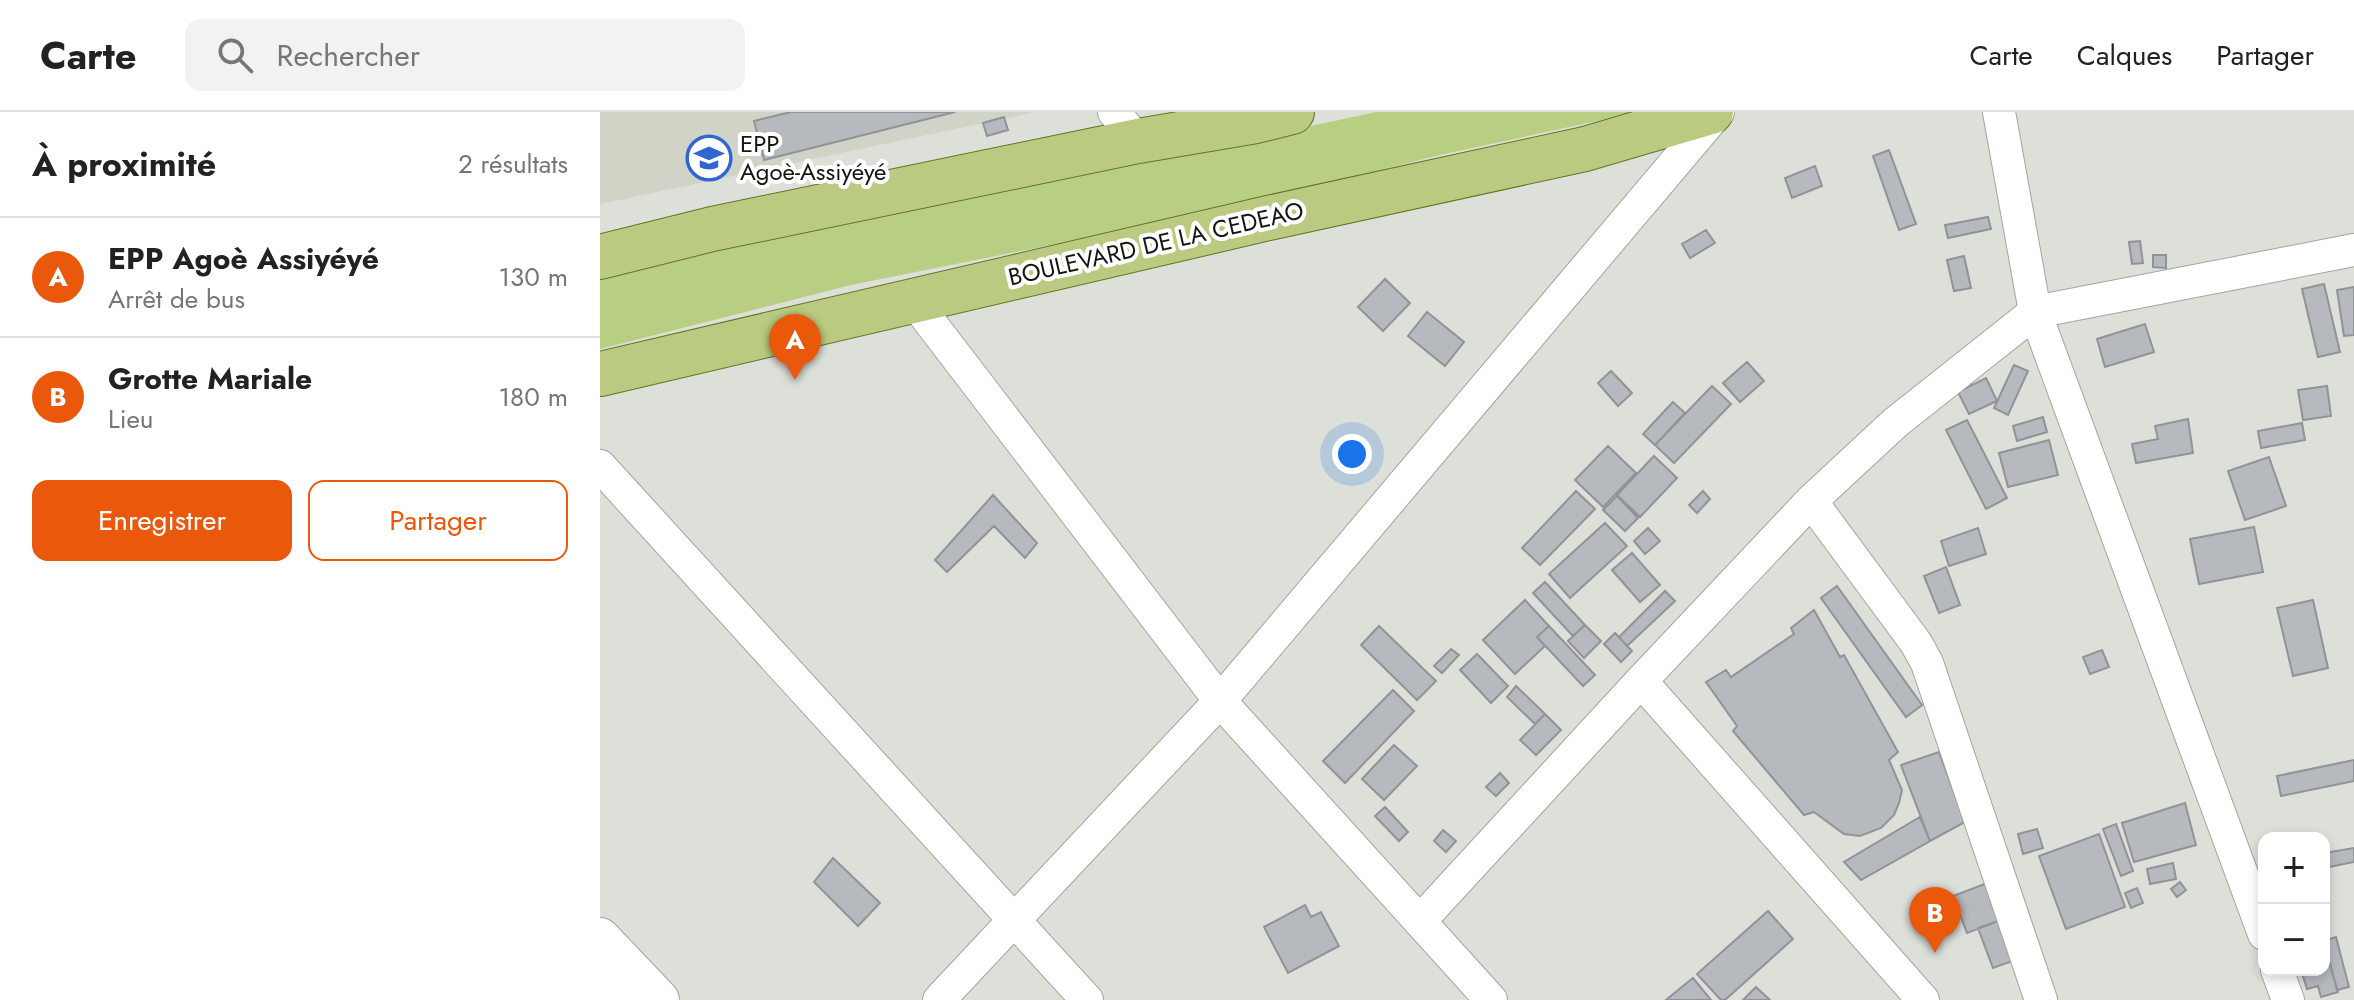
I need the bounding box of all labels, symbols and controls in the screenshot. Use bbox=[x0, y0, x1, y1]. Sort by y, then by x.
search box bbox=[185, 19, 745, 91]
text: Carte bbox=[40, 28, 137, 83]
icon: search bbox=[213, 33, 257, 77]
text: Rechercher bbox=[277, 34, 420, 77]
text: Carte bbox=[1969, 35, 2033, 76]
text: Calques bbox=[2077, 35, 2172, 76]
text: Partager bbox=[2216, 35, 2314, 76]
place label: EPP Agoè-Assiyéyé bbox=[740, 126, 886, 189]
school or university icon: EPP Agoè-Assiyéyé bbox=[685, 134, 733, 182]
text: À proximité bbox=[32, 140, 216, 189]
text: 2 résultats bbox=[458, 145, 568, 183]
street label: BOULEVARD DE LA CEDEAO bbox=[1005, 192, 1307, 295]
text: EPP Agoè Assiyéyé bbox=[108, 237, 379, 280]
text: A bbox=[48, 258, 68, 296]
text: 130 m bbox=[498, 258, 568, 296]
text: Arrêt de bus bbox=[108, 280, 245, 318]
pin: A bbox=[769, 314, 821, 380]
text: Grotte Mariale bbox=[108, 357, 312, 400]
text: B bbox=[49, 378, 67, 416]
text: 180 m bbox=[498, 378, 568, 416]
text: Lieu bbox=[108, 400, 154, 438]
your location bbox=[1332, 434, 1372, 474]
button: Enregistrer bbox=[32, 480, 292, 561]
button: Partager bbox=[308, 480, 568, 561]
map controls bbox=[2258, 832, 2330, 976]
button: + bbox=[2258, 832, 2330, 904]
pin: B bbox=[1909, 887, 1961, 953]
button: − bbox=[2258, 904, 2330, 976]

